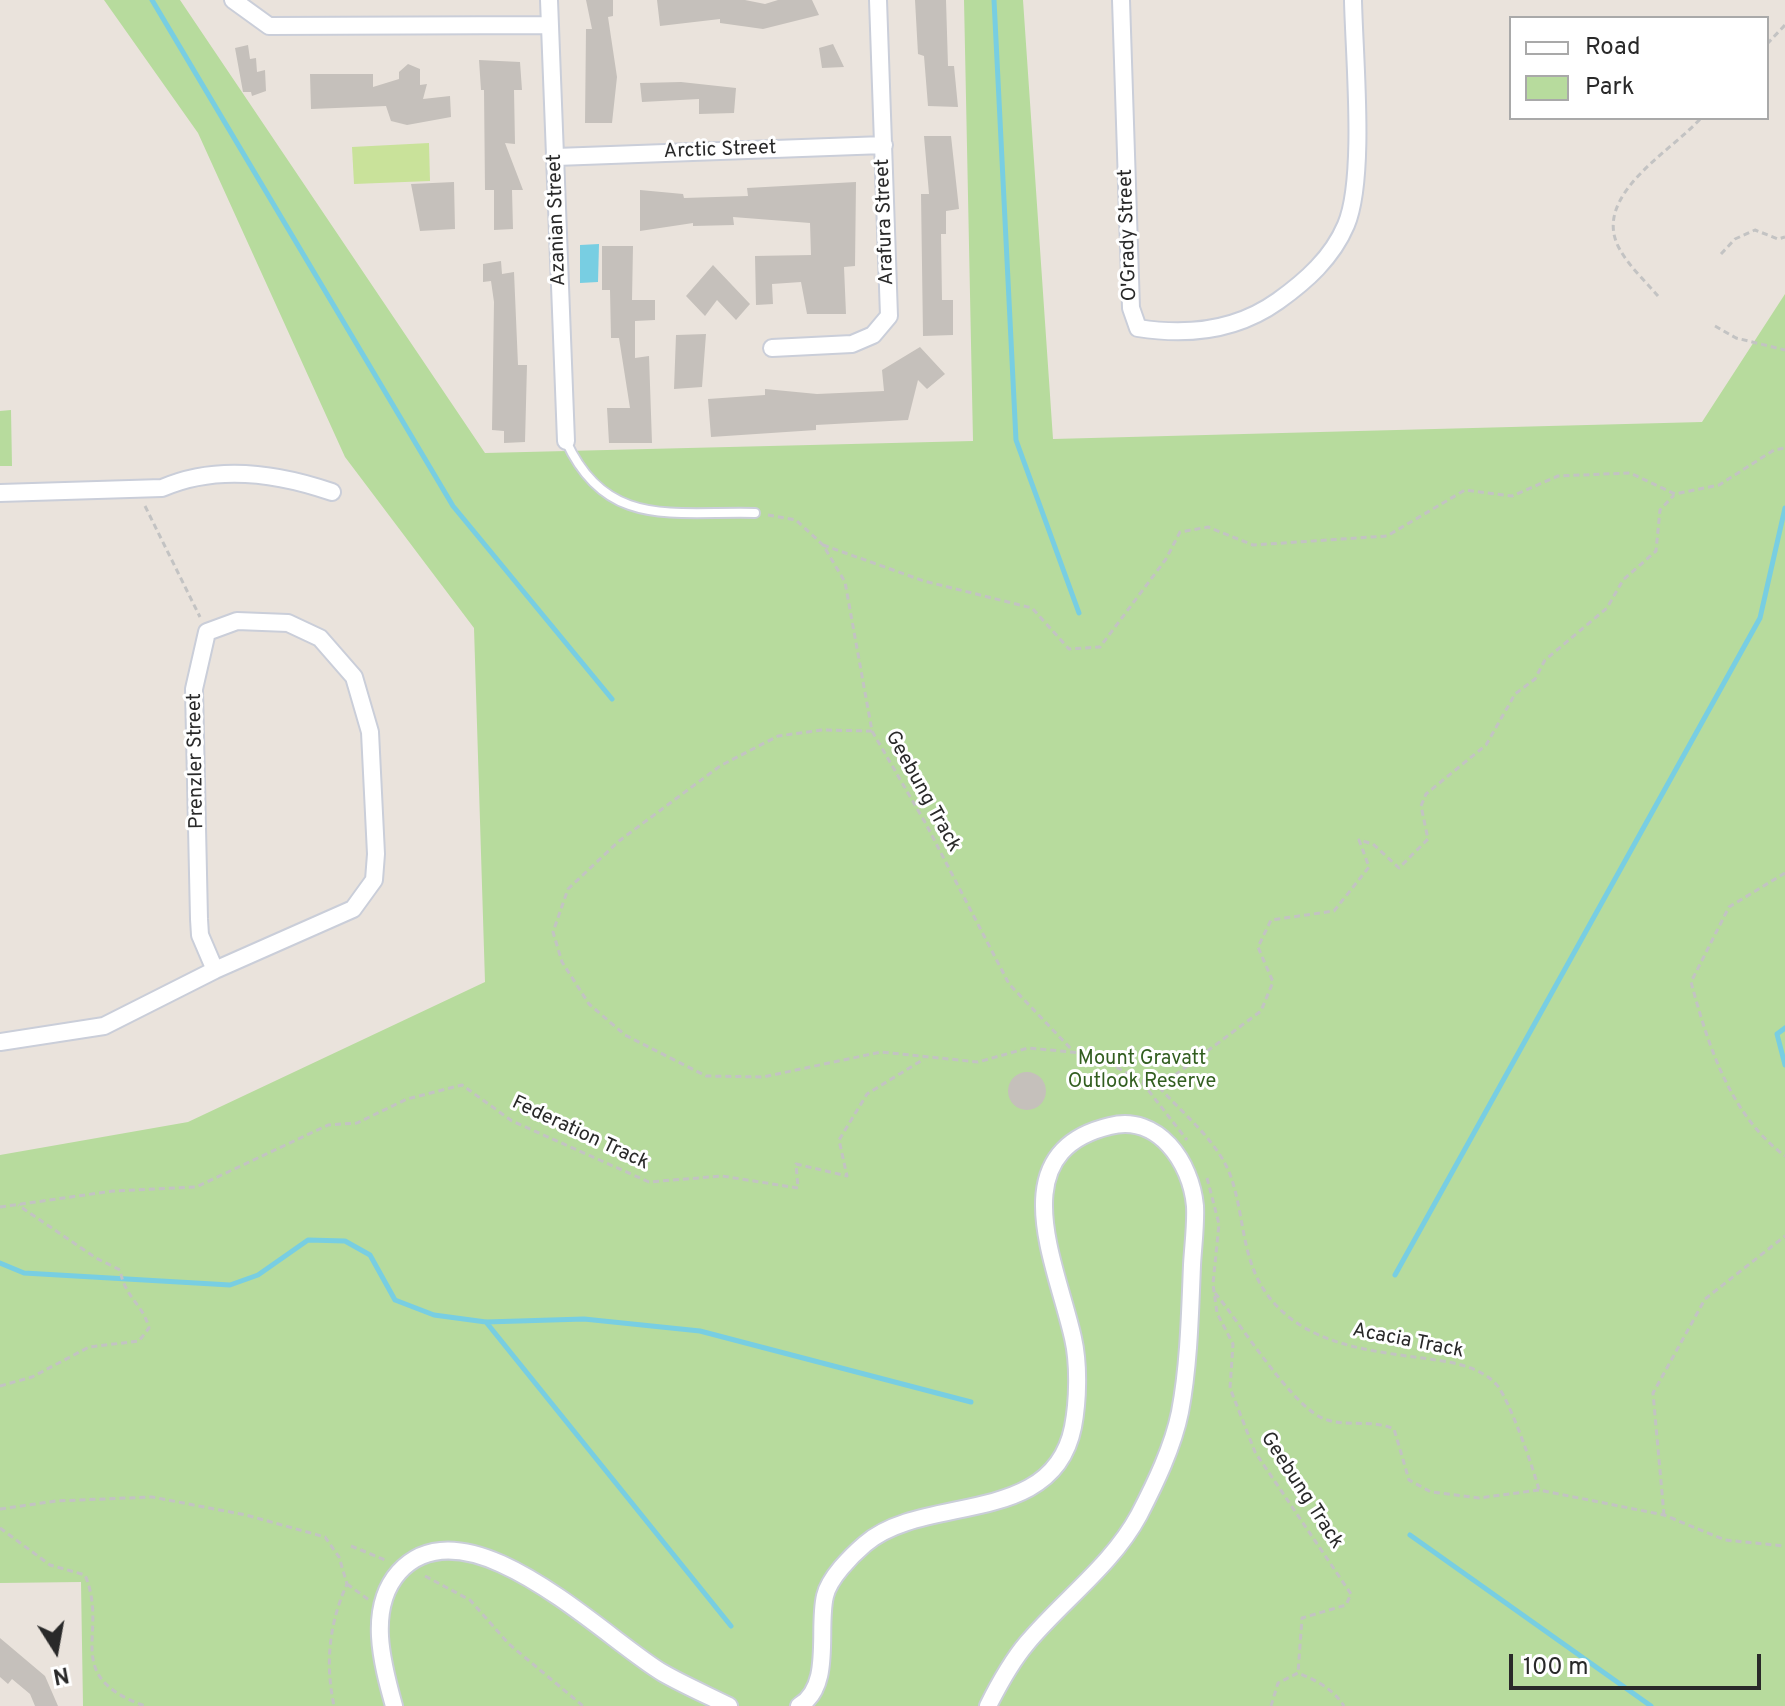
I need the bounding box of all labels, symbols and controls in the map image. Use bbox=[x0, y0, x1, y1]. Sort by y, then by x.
legend bbox=[1509, 16, 1769, 120]
text: Road bbox=[1585, 33, 1641, 63]
text: Park bbox=[1585, 73, 1635, 103]
street label: Arctic Street bbox=[663, 137, 777, 165]
street label: Azanian Street bbox=[544, 153, 572, 287]
street label: Arafura Street bbox=[872, 158, 900, 286]
street label: O'Grady Street bbox=[1115, 168, 1143, 302]
street label: Prenzler Street bbox=[184, 693, 210, 829]
street label: Geebung Track bbox=[879, 727, 965, 857]
park label: Mount Gravatt Outlook Reserve bbox=[1068, 1048, 1216, 1095]
street label: Federation Track bbox=[508, 1092, 652, 1176]
street label: Acacia Track bbox=[1350, 1319, 1466, 1365]
street label: Geebung Track bbox=[1254, 1428, 1348, 1554]
north arrow bbox=[16, 1610, 96, 1690]
scale bar bbox=[1513, 1638, 1765, 1688]
text: 100 m bbox=[1523, 1653, 1589, 1683]
text: N bbox=[50, 1659, 71, 1689]

